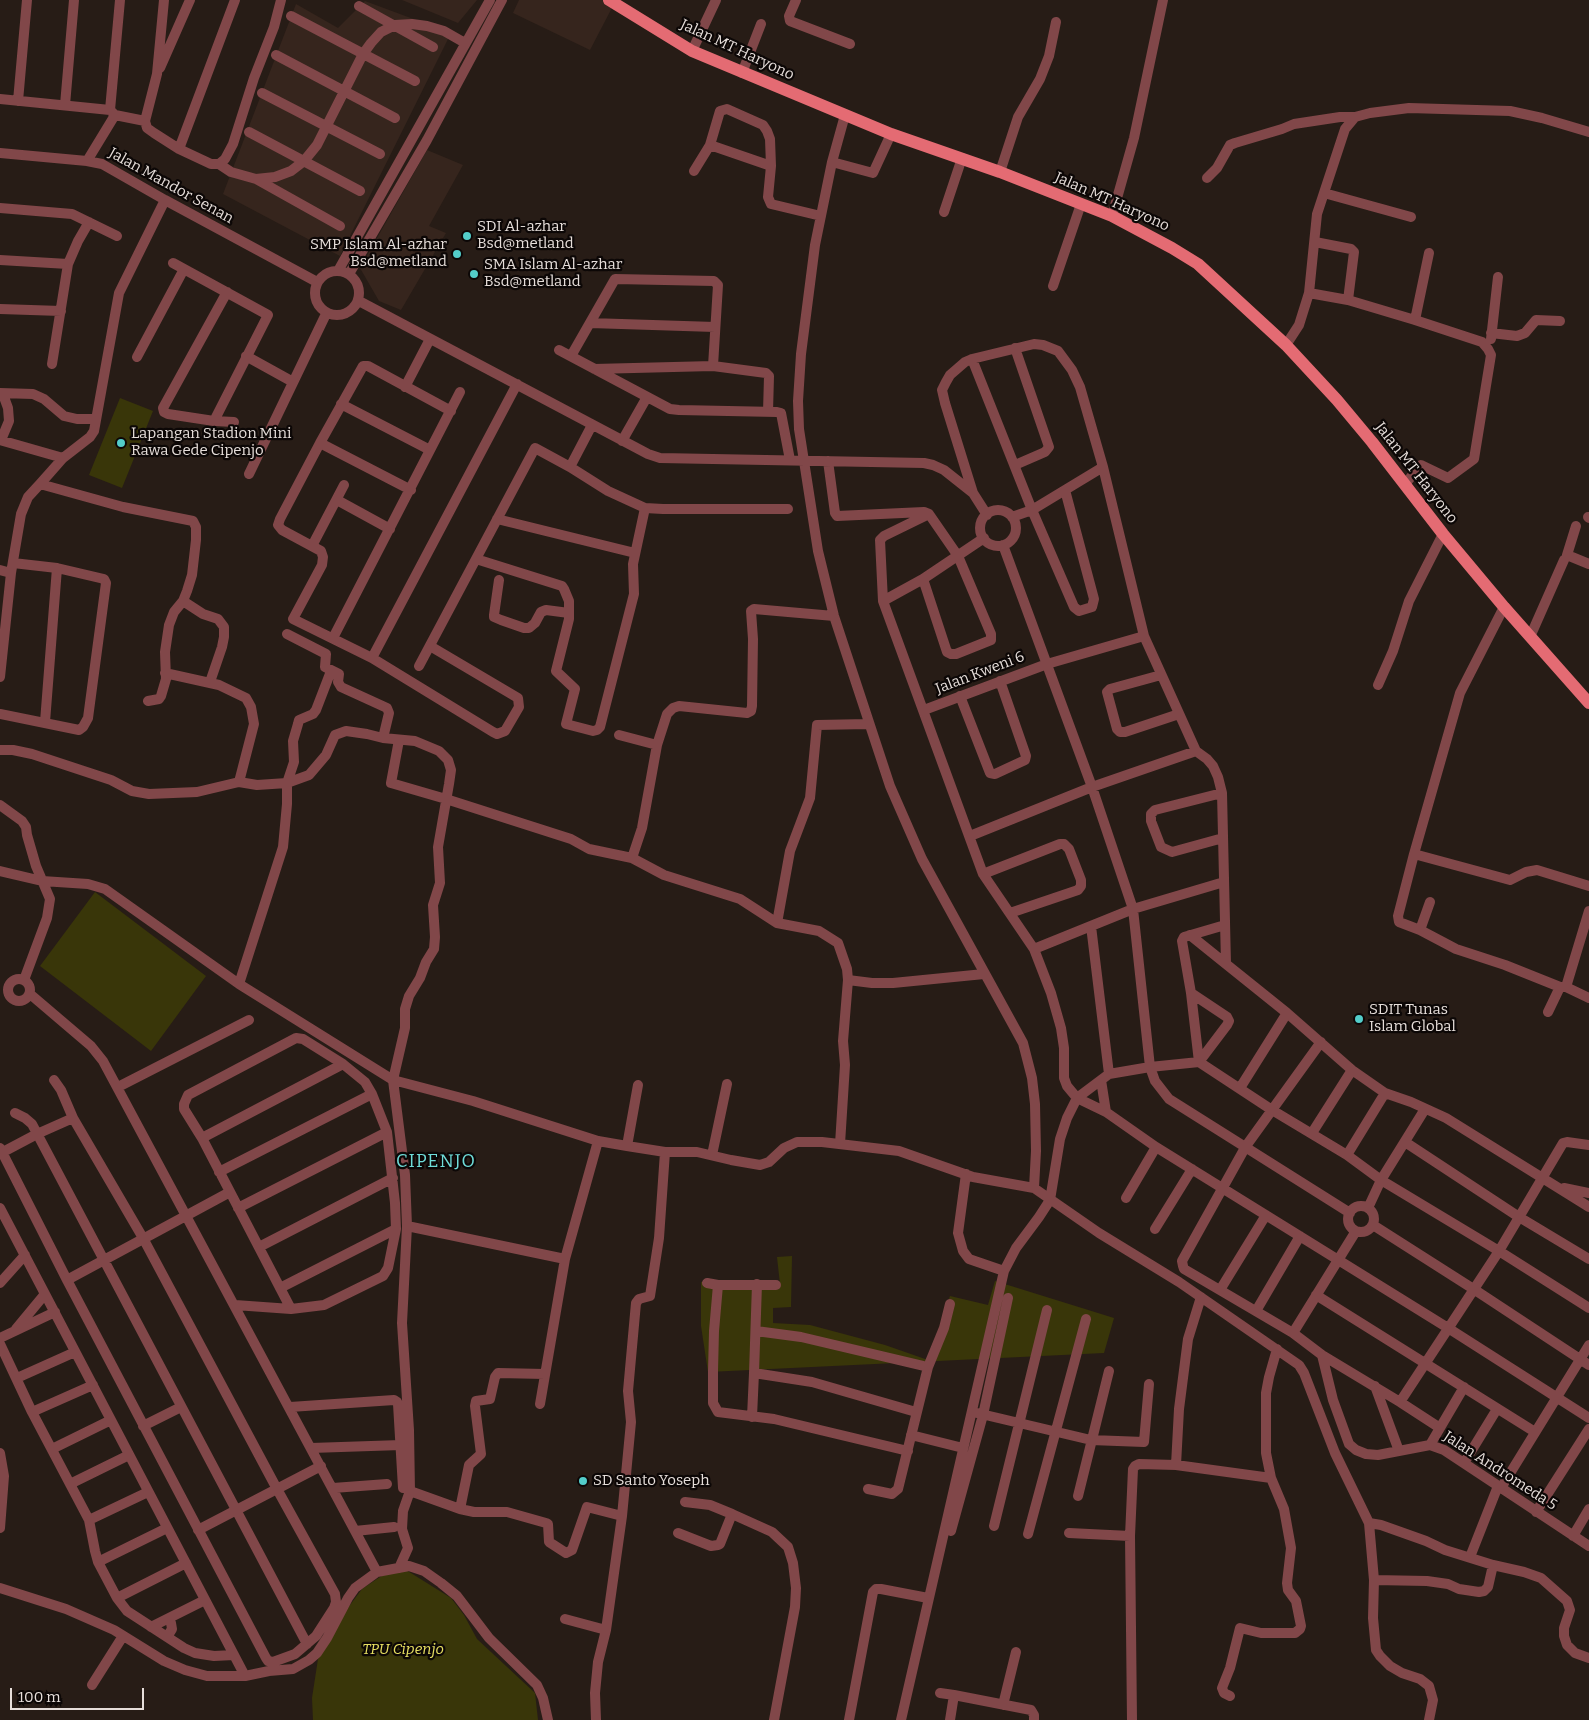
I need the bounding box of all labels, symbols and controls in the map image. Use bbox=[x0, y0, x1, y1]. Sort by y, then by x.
street label: Jalan MT Haryono bbox=[677, 16, 797, 84]
street label: Jalan Mandor Senan bbox=[105, 144, 237, 228]
street label: Jalan MT Haryono bbox=[1052, 169, 1172, 235]
place label: SDI Al-azhar Bsd@metland bbox=[477, 218, 574, 253]
marker: SDI Al-azhar Bsd@metland bbox=[461, 230, 473, 242]
place label: SMP Islam Al-azhar Bsd@metland bbox=[310, 236, 447, 271]
marker: SMP Islam Al-azhar Bsd@metland bbox=[451, 248, 463, 260]
place label: SMA Islam Al-azhar Bsd@metland bbox=[484, 256, 622, 291]
marker: SMA Islam Al-azhar Bsd@metland bbox=[468, 268, 480, 280]
street label: Jalan MT Haryono bbox=[1371, 419, 1461, 527]
place label: Lapangan Stadion Mini Rawa Gede Cipenjo bbox=[131, 425, 291, 460]
marker: Lapangan Stadion Mini Rawa Gede Cipenjo bbox=[115, 437, 127, 449]
street label: Jalan Kweni 6 bbox=[933, 648, 1027, 698]
place label: SDIT Tunas Islam Global bbox=[1369, 1001, 1456, 1036]
marker: SDIT Tunas Islam Global bbox=[1353, 1013, 1365, 1025]
district label: CIPENJO bbox=[395, 1151, 477, 1173]
street label: Jalan Andromeda 5 bbox=[1440, 1428, 1560, 1514]
place label: SD Santo Yoseph bbox=[593, 1472, 710, 1490]
marker: SD Santo Yoseph bbox=[577, 1475, 589, 1487]
park label: TPU Cipenjo bbox=[362, 1641, 444, 1659]
scale bar bbox=[12, 1678, 146, 1710]
text: 100 m bbox=[18, 1688, 61, 1706]

